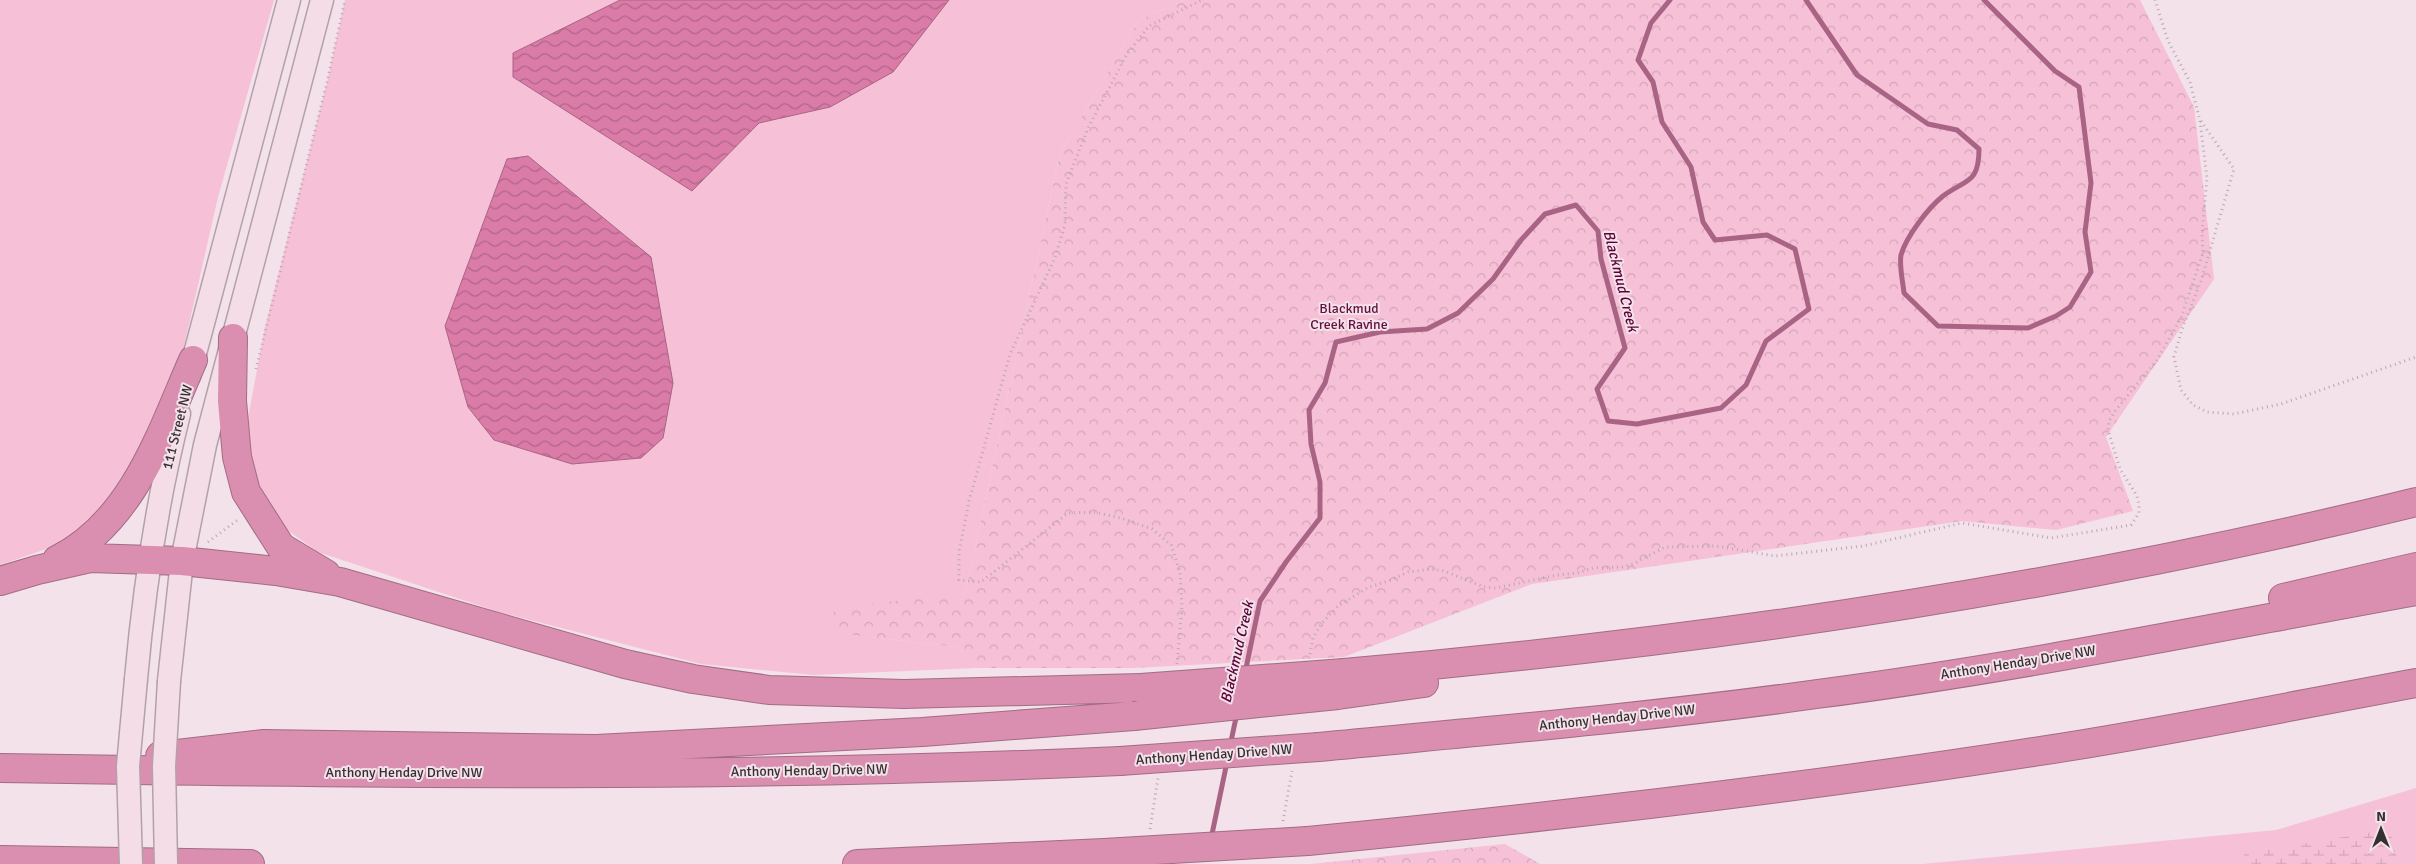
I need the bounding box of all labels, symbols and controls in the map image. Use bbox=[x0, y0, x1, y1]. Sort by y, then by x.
water label: Blackmud Creek bbox=[1600, 228, 1643, 335]
park label: Blackmud Creek Ravine bbox=[1310, 300, 1388, 333]
street label: 111 Street NW bbox=[159, 383, 196, 471]
water label: Blackmud Creek bbox=[1217, 598, 1258, 705]
street label: Anthony Henday Drive NW bbox=[1939, 642, 2097, 683]
street label: Anthony Henday Drive NW bbox=[1538, 701, 1696, 734]
street label: Anthony Henday Drive NW bbox=[1135, 741, 1293, 768]
street label: Anthony Henday Drive NW bbox=[730, 761, 888, 780]
street label: Anthony Henday Drive NW bbox=[326, 764, 483, 781]
north arrow bbox=[2356, 804, 2406, 854]
text: N bbox=[2376, 808, 2386, 825]

